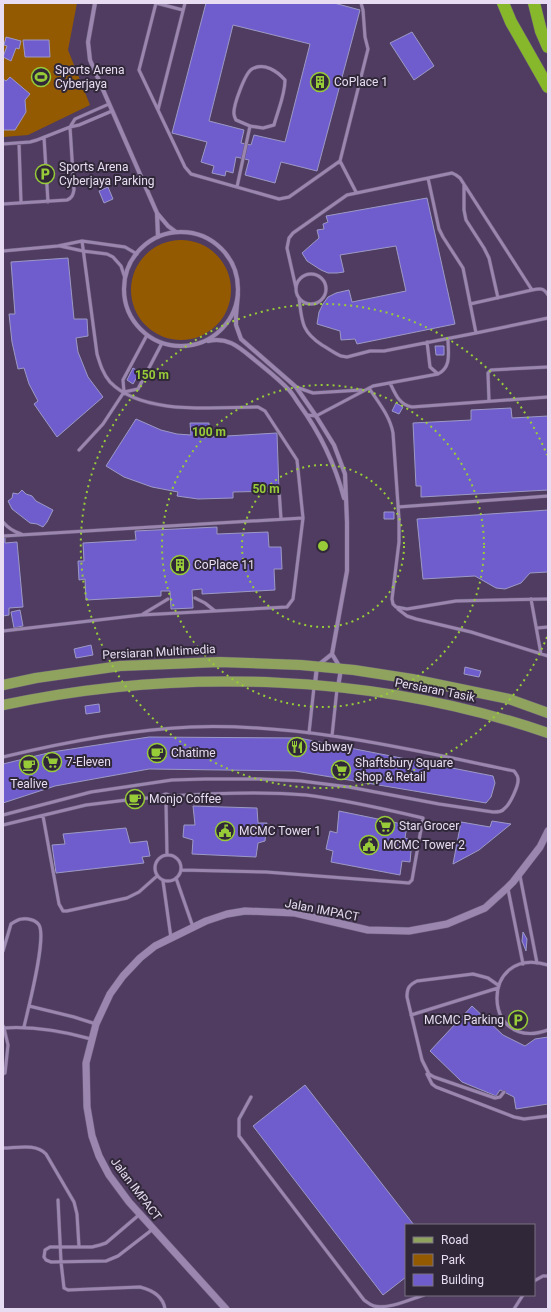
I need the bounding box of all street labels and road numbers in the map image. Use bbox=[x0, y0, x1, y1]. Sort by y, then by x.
street label: Persiaran Multimedia bbox=[102, 642, 216, 662]
street label: Persiaran Tasik bbox=[394, 675, 477, 705]
street label: Jalan IMPACT bbox=[284, 896, 360, 924]
street label: Jalan IMPACT bbox=[108, 1155, 164, 1223]

